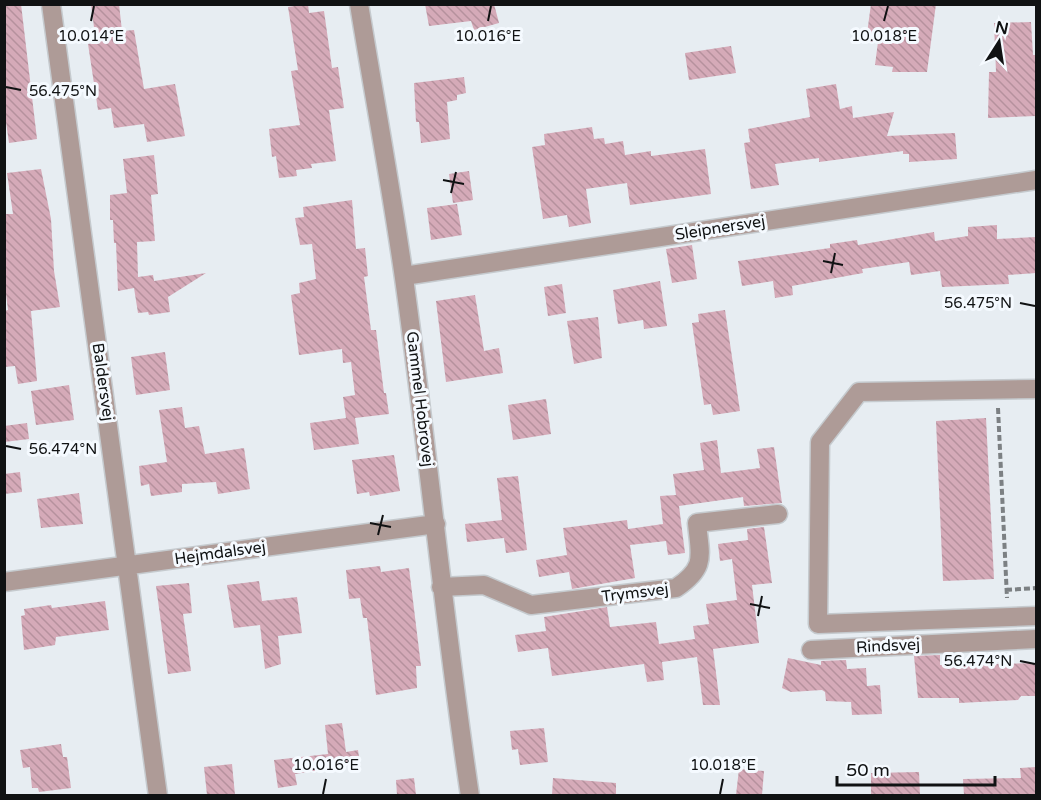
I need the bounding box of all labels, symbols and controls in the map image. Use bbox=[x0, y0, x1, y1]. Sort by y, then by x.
north arrow bbox=[969, 12, 1029, 72]
text: N bbox=[994, 17, 1010, 39]
text: 10.014°E bbox=[58, 27, 124, 45]
text: 10.016°E bbox=[455, 27, 521, 45]
text: 10.018°E bbox=[851, 27, 917, 45]
text: 56.475°N bbox=[29, 82, 97, 100]
street label: Sleipnersvej bbox=[674, 211, 766, 245]
text: 56.475°N bbox=[944, 294, 1012, 312]
street label: Gammel Hobrovej bbox=[402, 330, 438, 468]
street label: Baldersvej bbox=[88, 342, 118, 422]
text: 56.474°N bbox=[29, 440, 97, 458]
street label: Hejmdalsvej bbox=[173, 537, 267, 569]
street label: Trymsvej bbox=[600, 579, 670, 607]
street label: Rindsvej bbox=[855, 634, 921, 658]
text: 56.474°N bbox=[944, 652, 1012, 670]
scale bar bbox=[837, 749, 994, 787]
text: 10.016°E bbox=[293, 756, 359, 774]
text: 10.018°E bbox=[690, 756, 756, 774]
text: 50 m bbox=[846, 759, 890, 781]

